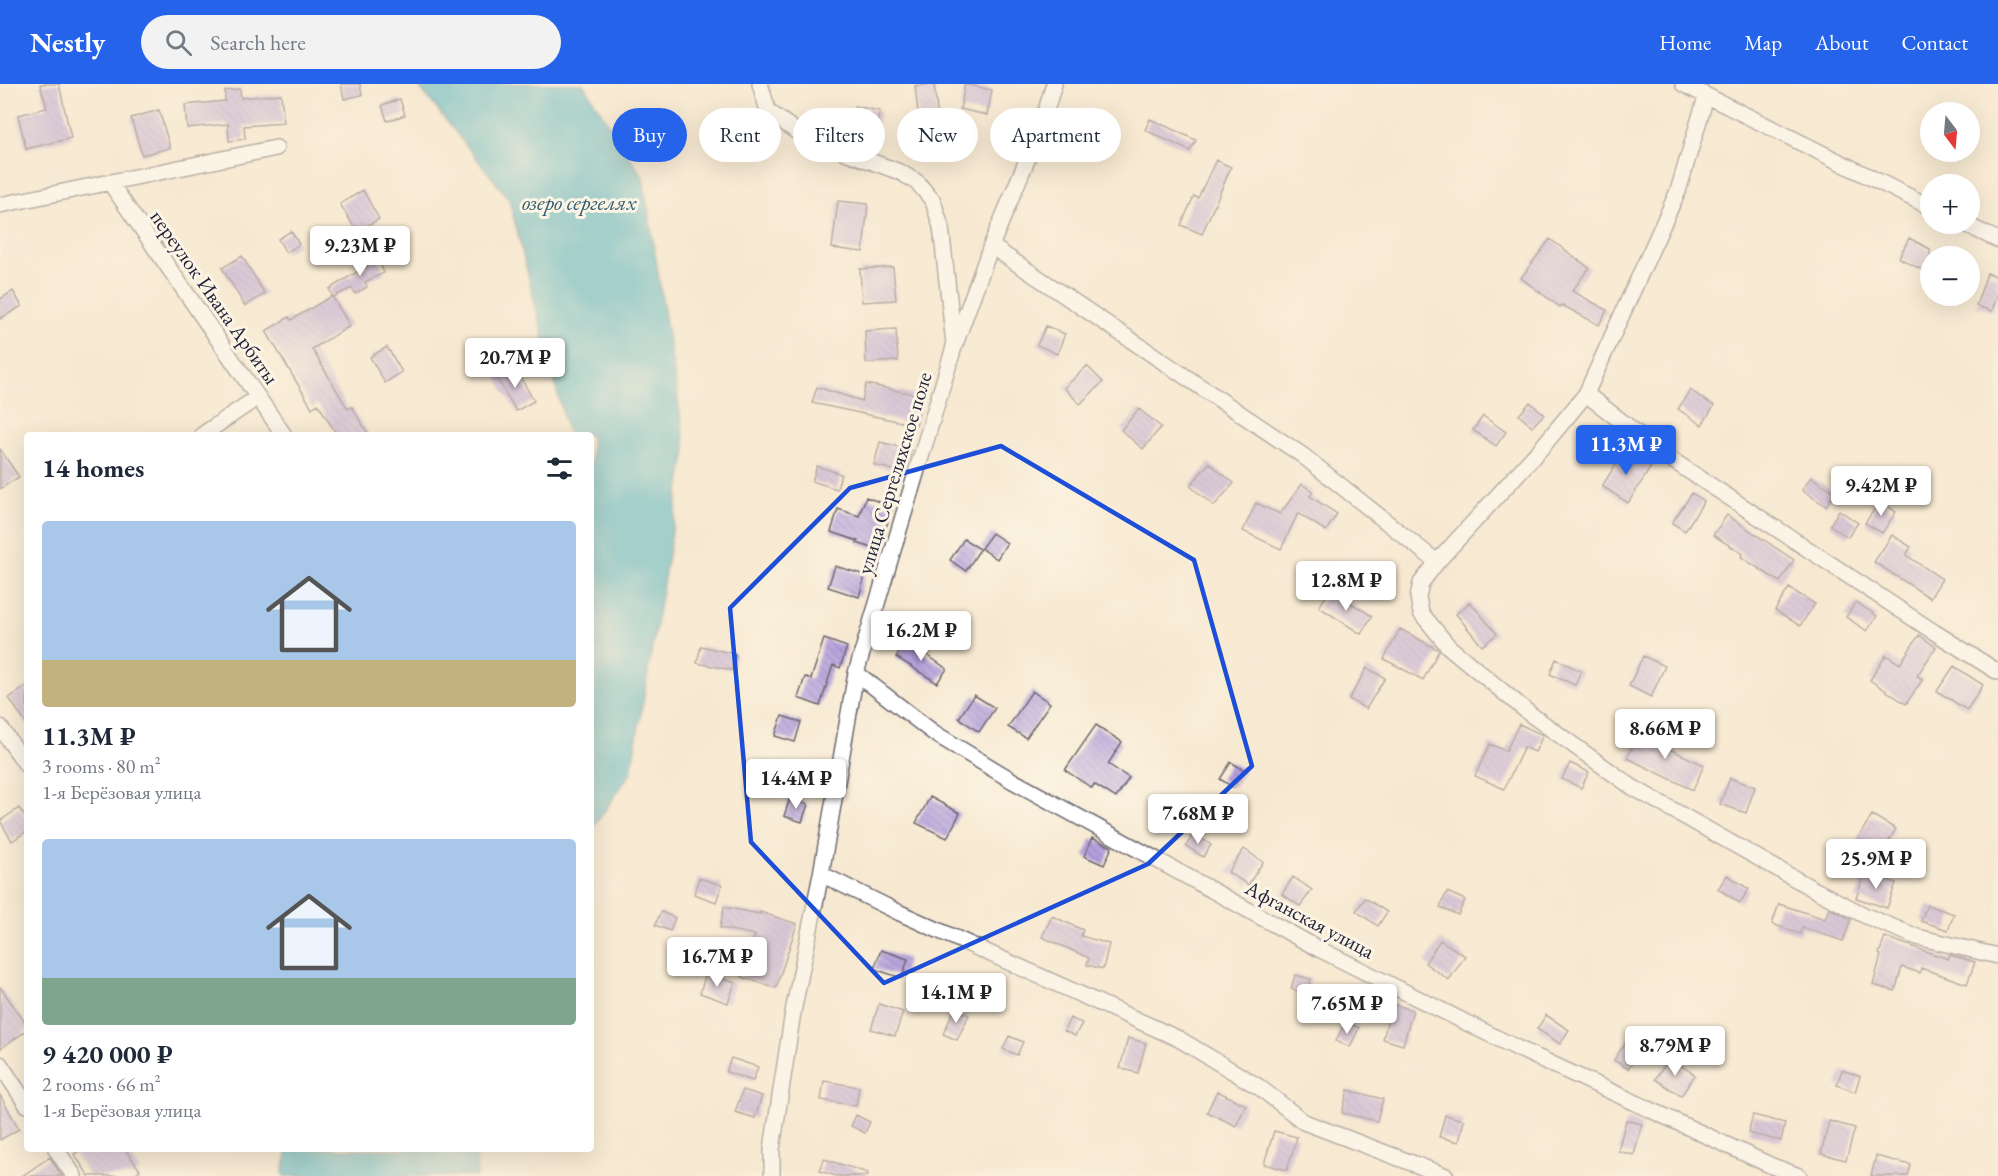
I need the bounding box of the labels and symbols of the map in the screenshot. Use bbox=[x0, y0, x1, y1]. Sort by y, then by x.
north arrow bbox=[1920, 102, 1980, 162]
water label: озеро сергелях bbox=[522, 188, 637, 217]
street label: переулок Ивана Арбиты bbox=[145, 205, 285, 390]
pin: 9.23M ₽ bbox=[305, 226, 415, 277]
pin: 20.7M ₽ bbox=[460, 338, 570, 389]
street label: улица Сергеляхское поле bbox=[850, 369, 938, 577]
pin: 11.3M ₽ bbox=[1571, 425, 1681, 476]
pin: 9.42M ₽ bbox=[1826, 466, 1936, 517]
pin: 12.8M ₽ bbox=[1291, 561, 1401, 612]
pin: 16.2M ₽ bbox=[866, 611, 976, 662]
pin: 8.66M ₽ bbox=[1610, 709, 1720, 760]
pin: 14.4M ₽ bbox=[741, 759, 851, 810]
pin: 7.68M ₽ bbox=[1143, 794, 1253, 845]
pin: 25.9M ₽ bbox=[1821, 839, 1931, 890]
street label: Афганская улица bbox=[1240, 873, 1380, 965]
pin: 16.7M ₽ bbox=[662, 937, 772, 988]
pin: 14.1M ₽ bbox=[901, 973, 1011, 1024]
pin: 7.65M ₽ bbox=[1292, 984, 1402, 1035]
pin: 8.79M ₽ bbox=[1620, 1026, 1730, 1077]

